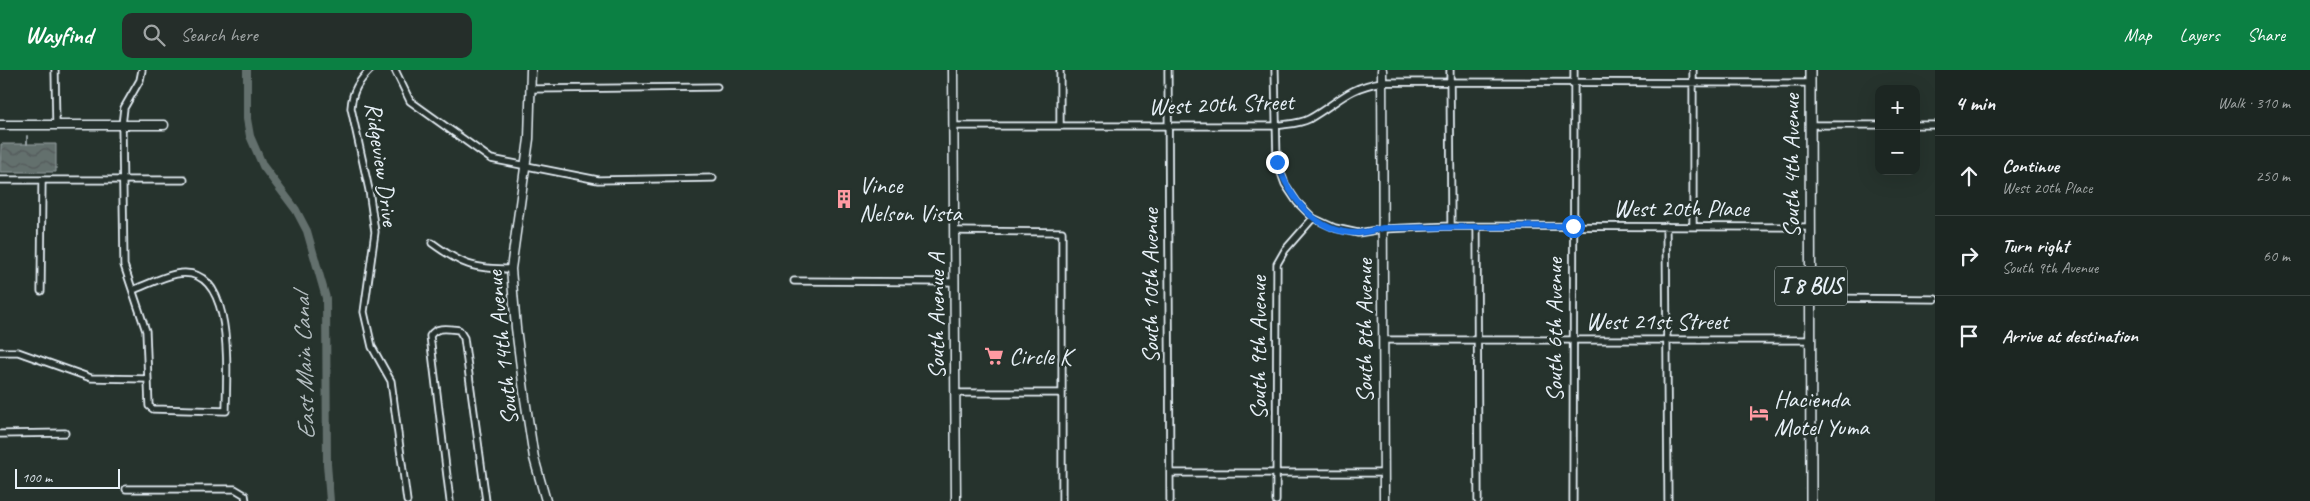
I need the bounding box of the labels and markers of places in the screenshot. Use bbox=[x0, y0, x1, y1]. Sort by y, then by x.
place label: Vince Nelson Vista bbox=[859, 170, 963, 228]
building icon: Vince Nelson Vista bbox=[833, 188, 855, 210]
place label: Circle K bbox=[1009, 341, 1077, 371]
supermarket icon: Circle K bbox=[983, 345, 1005, 367]
place label: Hacienda Motel Yuma bbox=[1774, 384, 1870, 442]
hotel icon: Hacienda Motel Yuma bbox=[1748, 402, 1770, 424]

